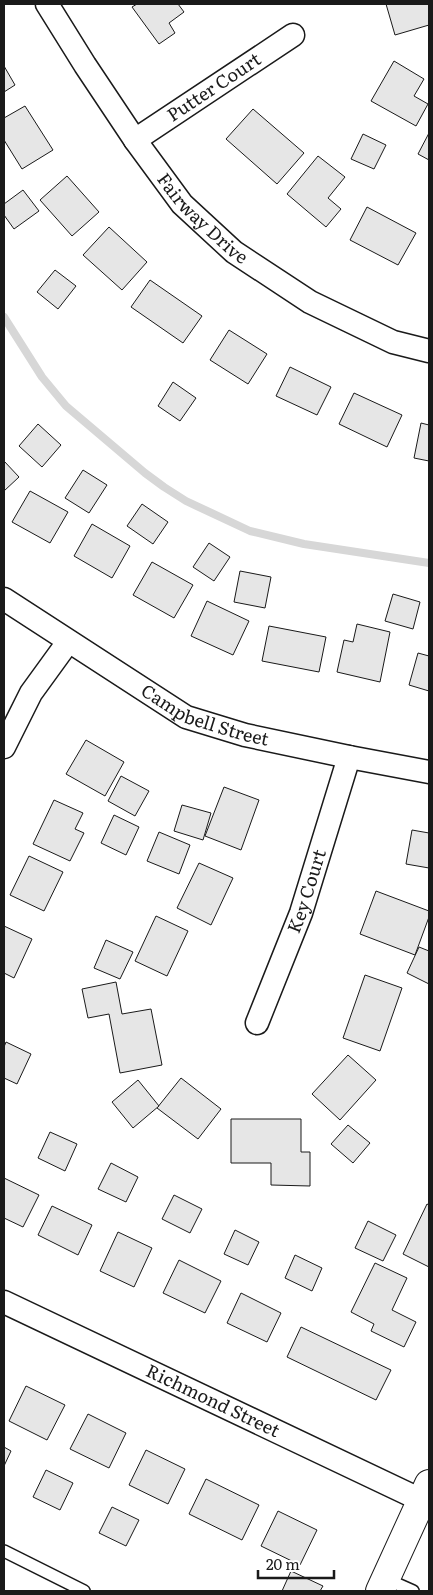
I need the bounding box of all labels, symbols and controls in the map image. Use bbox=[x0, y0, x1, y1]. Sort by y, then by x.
street label: Putter Court bbox=[161, 45, 266, 127]
street label: Fairway Drive bbox=[151, 167, 254, 270]
street label: Campbell Street bbox=[136, 676, 272, 752]
street label: Key Court bbox=[279, 845, 332, 937]
street label: Richmond Street bbox=[142, 1356, 285, 1443]
scale bar bbox=[258, 1548, 334, 1580]
text: 20 m bbox=[266, 1552, 300, 1575]

